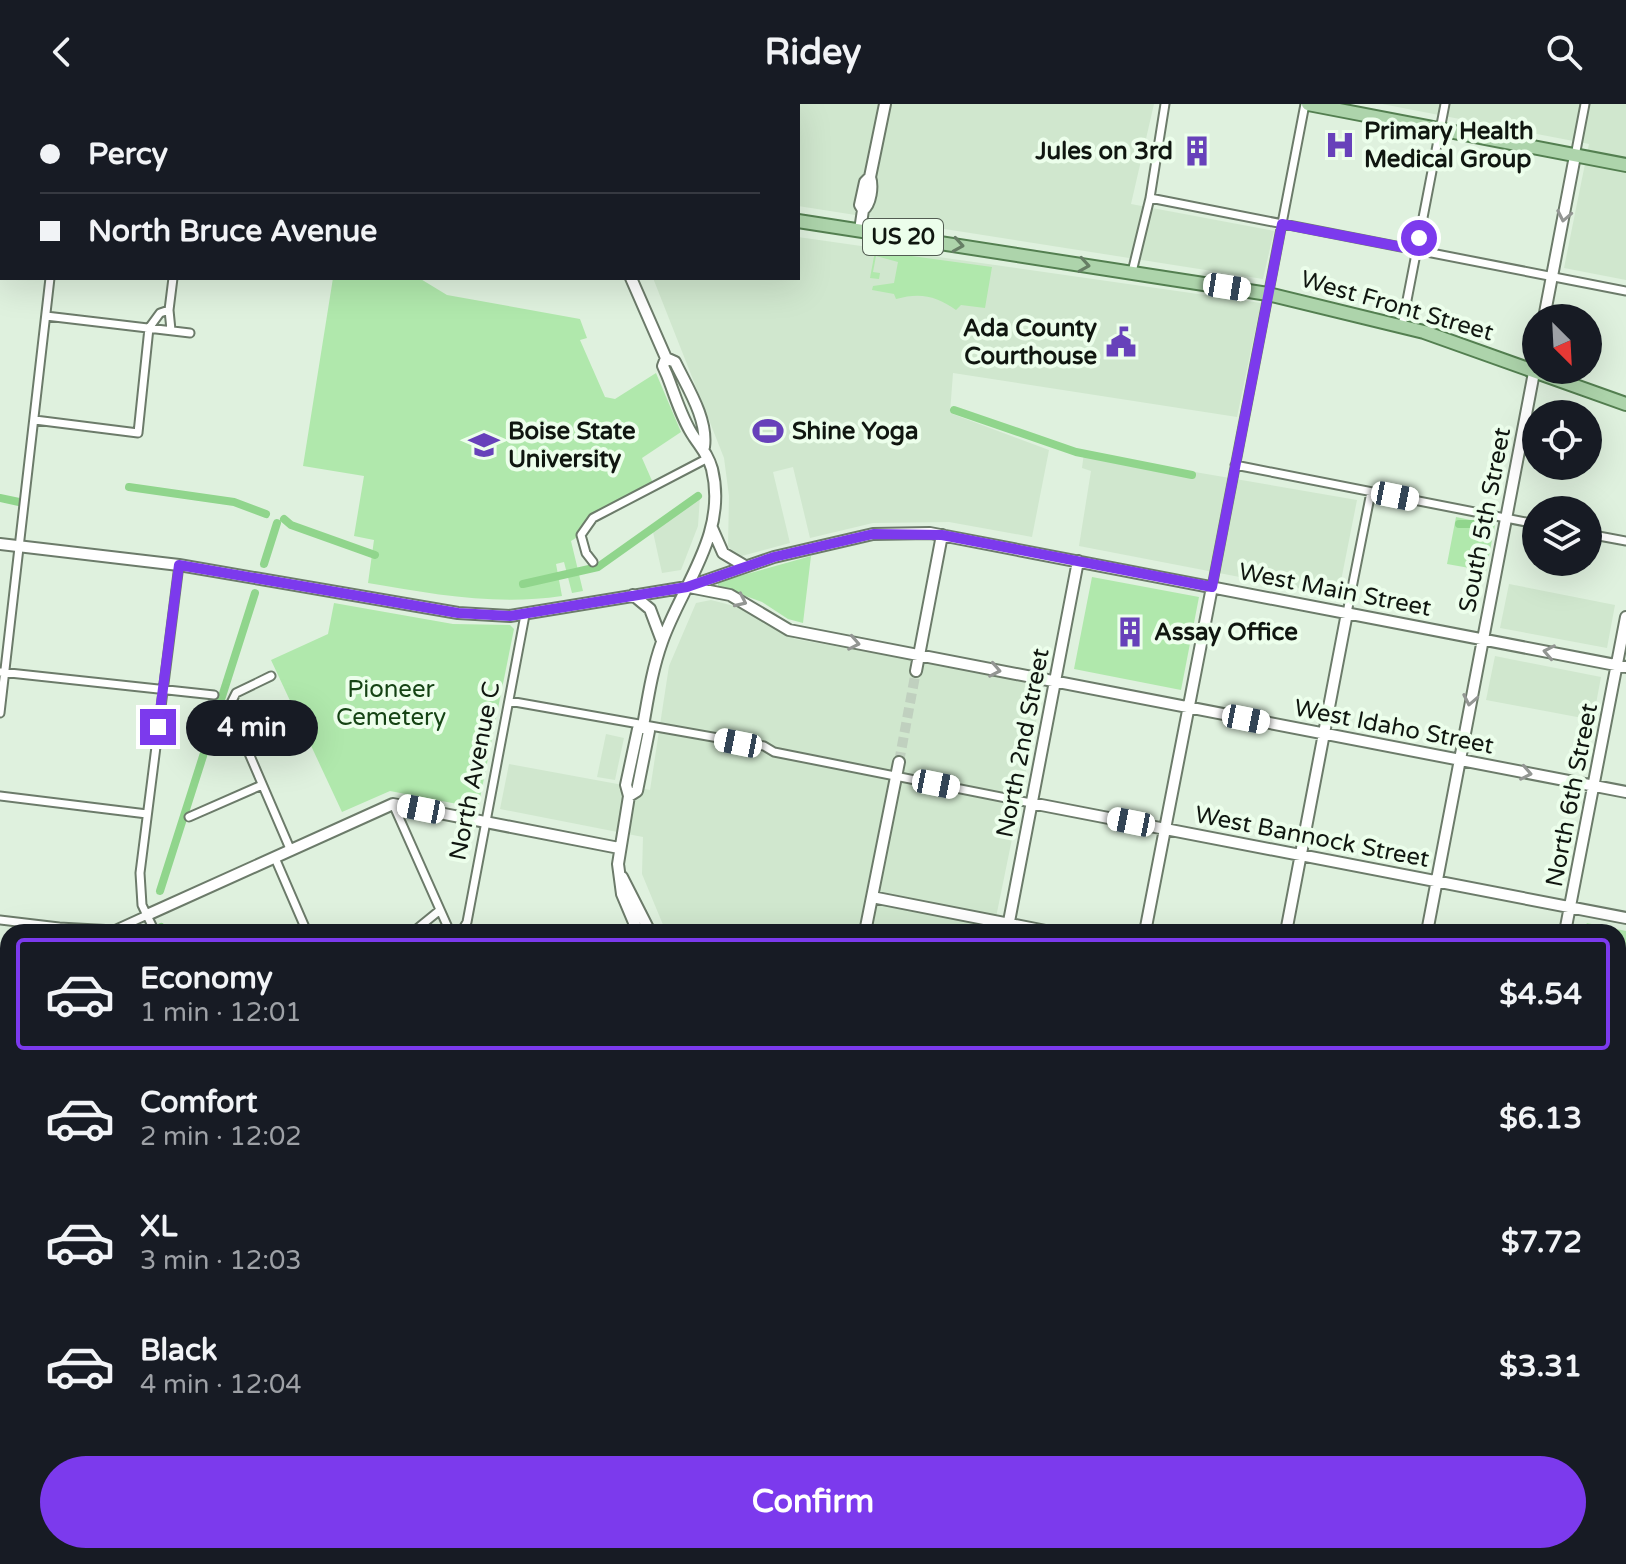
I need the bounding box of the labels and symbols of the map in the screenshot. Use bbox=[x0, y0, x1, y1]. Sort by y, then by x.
place label: Primary Health Medical Group bbox=[1364, 117, 1534, 174]
hospital icon: Primary Health Medical Group bbox=[1323, 128, 1357, 162]
building icon: Jules on 3rd bbox=[1180, 134, 1214, 168]
place label: Jules on 3rd bbox=[1034, 137, 1173, 166]
one-way arrow bbox=[1556, 209, 1573, 223]
road number: US 20 bbox=[863, 219, 943, 255]
route start bbox=[1401, 220, 1437, 256]
one-way arrow bbox=[951, 236, 965, 253]
one-way arrow bbox=[1077, 256, 1091, 273]
street label: West Front Street bbox=[1297, 265, 1497, 347]
car bbox=[1201, 271, 1253, 303]
north arrow bbox=[1522, 304, 1602, 384]
place label: Ada County Courthouse bbox=[963, 314, 1097, 371]
public building icon: Ada County Courthouse bbox=[1104, 325, 1138, 359]
sports icon: Shine Yoga bbox=[751, 414, 785, 448]
place label: Boise State University bbox=[508, 417, 636, 474]
place label: Shine Yoga bbox=[792, 417, 918, 446]
street label: South 5th Street bbox=[1453, 425, 1517, 615]
school or university icon: Boise State University bbox=[467, 428, 501, 462]
car bbox=[1369, 480, 1421, 512]
street label: West Main Street bbox=[1236, 557, 1434, 623]
one-way arrow bbox=[733, 591, 748, 607]
building icon: Assay Office bbox=[1113, 615, 1147, 649]
place label: Assay Office bbox=[1154, 618, 1298, 647]
one-way arrow bbox=[847, 634, 860, 651]
one-way arrow bbox=[1543, 644, 1557, 661]
street label: North 2nd Street bbox=[990, 646, 1056, 840]
one-way arrow bbox=[988, 661, 1002, 678]
park label: Pioneer Cemetery bbox=[336, 675, 446, 732]
street label: North Avenue C bbox=[443, 679, 507, 863]
street label: West Idaho Street bbox=[1292, 693, 1496, 761]
one-way arrow bbox=[1463, 693, 1480, 706]
callout: 4 min bbox=[186, 699, 318, 755]
street label: North 6th Street bbox=[1540, 701, 1604, 889]
car bbox=[1220, 703, 1272, 735]
route end bbox=[140, 709, 176, 745]
car bbox=[712, 727, 764, 759]
one-way arrow bbox=[1519, 763, 1533, 780]
car bbox=[910, 768, 962, 800]
car bbox=[395, 793, 447, 825]
street label: West Bannock Street bbox=[1192, 800, 1432, 874]
car bbox=[1105, 806, 1157, 838]

